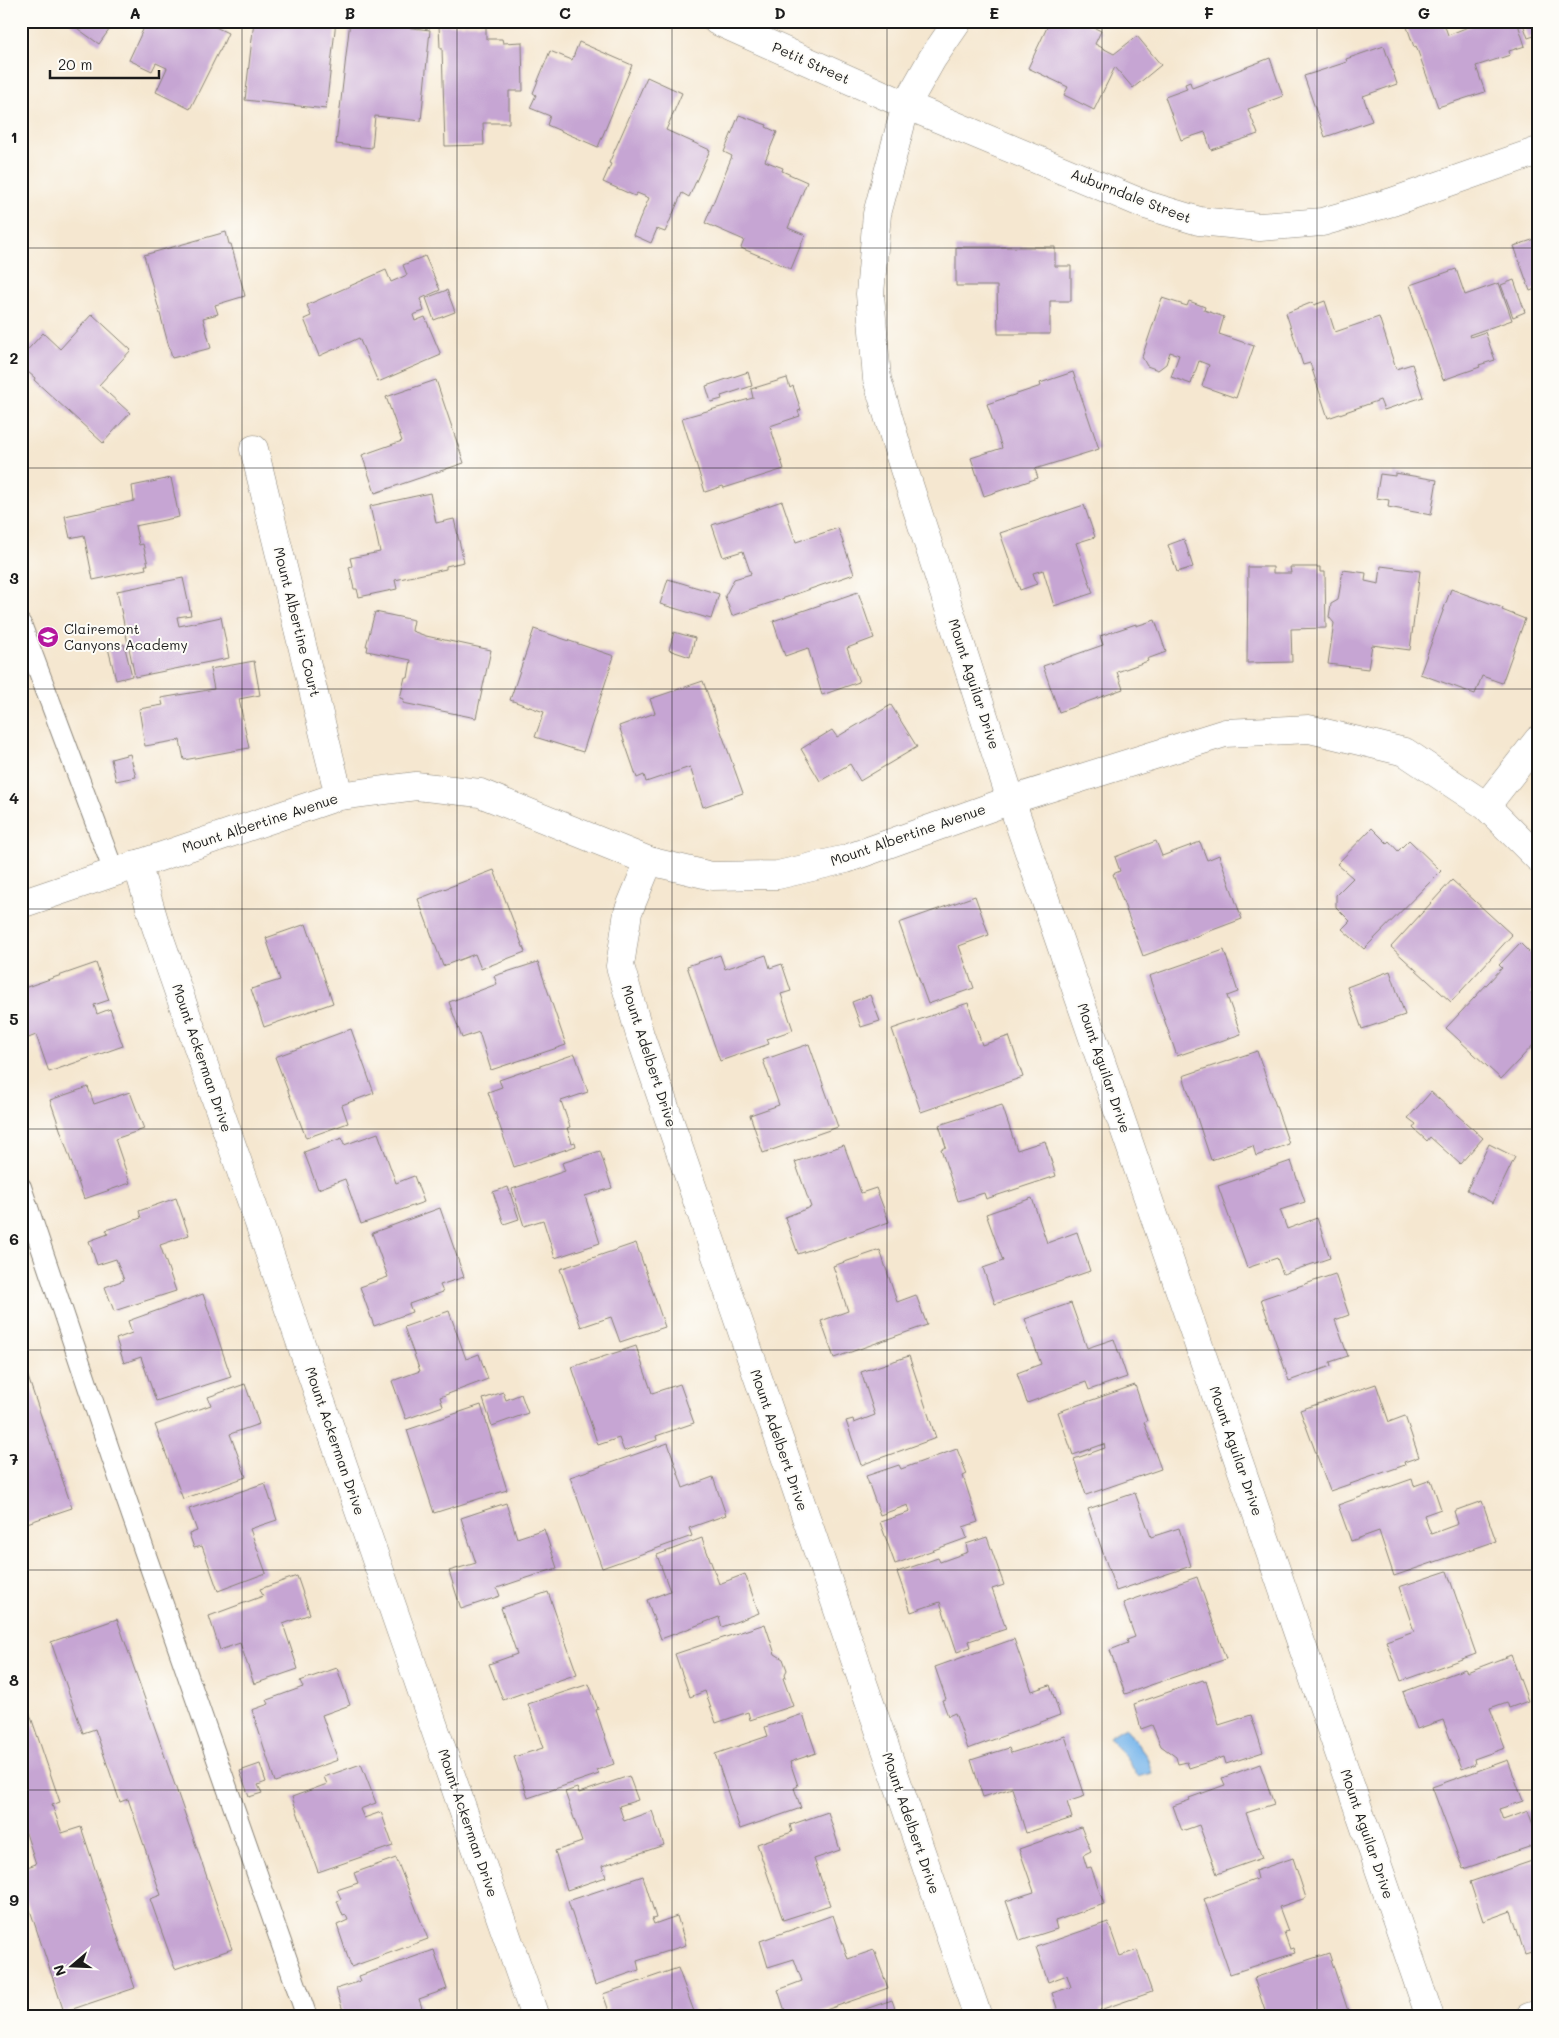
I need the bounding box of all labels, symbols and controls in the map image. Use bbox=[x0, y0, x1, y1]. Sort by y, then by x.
text: A bbox=[129, 2, 141, 23]
text: B bbox=[345, 2, 355, 23]
text: C bbox=[559, 2, 571, 23]
text: D bbox=[774, 2, 786, 23]
text: E bbox=[989, 2, 999, 23]
text: F bbox=[1204, 2, 1214, 23]
text: G bbox=[1418, 2, 1430, 23]
street label: Petit Street bbox=[769, 37, 853, 88]
scale bar bbox=[50, 48, 159, 80]
text: 20 m bbox=[58, 54, 92, 74]
text: 1 bbox=[10, 126, 18, 147]
street label: Auburndale Street bbox=[1068, 164, 1194, 227]
text: 2 bbox=[10, 347, 19, 368]
street label: Mount Albertine Court bbox=[270, 545, 325, 699]
text: 3 bbox=[9, 567, 19, 588]
street label: Mount Aguilar Drive bbox=[944, 616, 1005, 751]
place label: Clairemont Canyons Academy bbox=[64, 619, 188, 654]
school or university icon: Clairemont Canyons Academy bbox=[36, 625, 60, 649]
text: 4 bbox=[9, 787, 19, 808]
street label: Mount Albertine Avenue bbox=[179, 788, 340, 857]
street label: Mount Albertine Avenue bbox=[828, 799, 988, 870]
street label: Mount Ackerman Drive bbox=[168, 981, 237, 1135]
street label: Mount Adelbert Drive bbox=[617, 982, 681, 1129]
street label: Mount Aguilar Drive bbox=[1073, 1000, 1136, 1135]
text: 5 bbox=[9, 1008, 19, 1029]
text: 6 bbox=[9, 1228, 19, 1249]
street label: Mount Ackerman Drive bbox=[301, 1364, 370, 1518]
street label: Mount Adelbert Drive bbox=[746, 1367, 813, 1513]
street label: Mount Aguilar Drive bbox=[1205, 1383, 1268, 1518]
text: 7 bbox=[10, 1448, 19, 1469]
text: 8 bbox=[9, 1669, 19, 1690]
street label: Mount Ackerman Drive bbox=[434, 1746, 503, 1900]
street label: Mount Adelbert Drive bbox=[878, 1750, 945, 1896]
street label: Mount Aguilar Drive bbox=[1336, 1766, 1399, 1901]
text: 9 bbox=[9, 1889, 19, 1910]
north arrow bbox=[48, 1940, 98, 1990]
text: N bbox=[49, 1962, 70, 1979]

